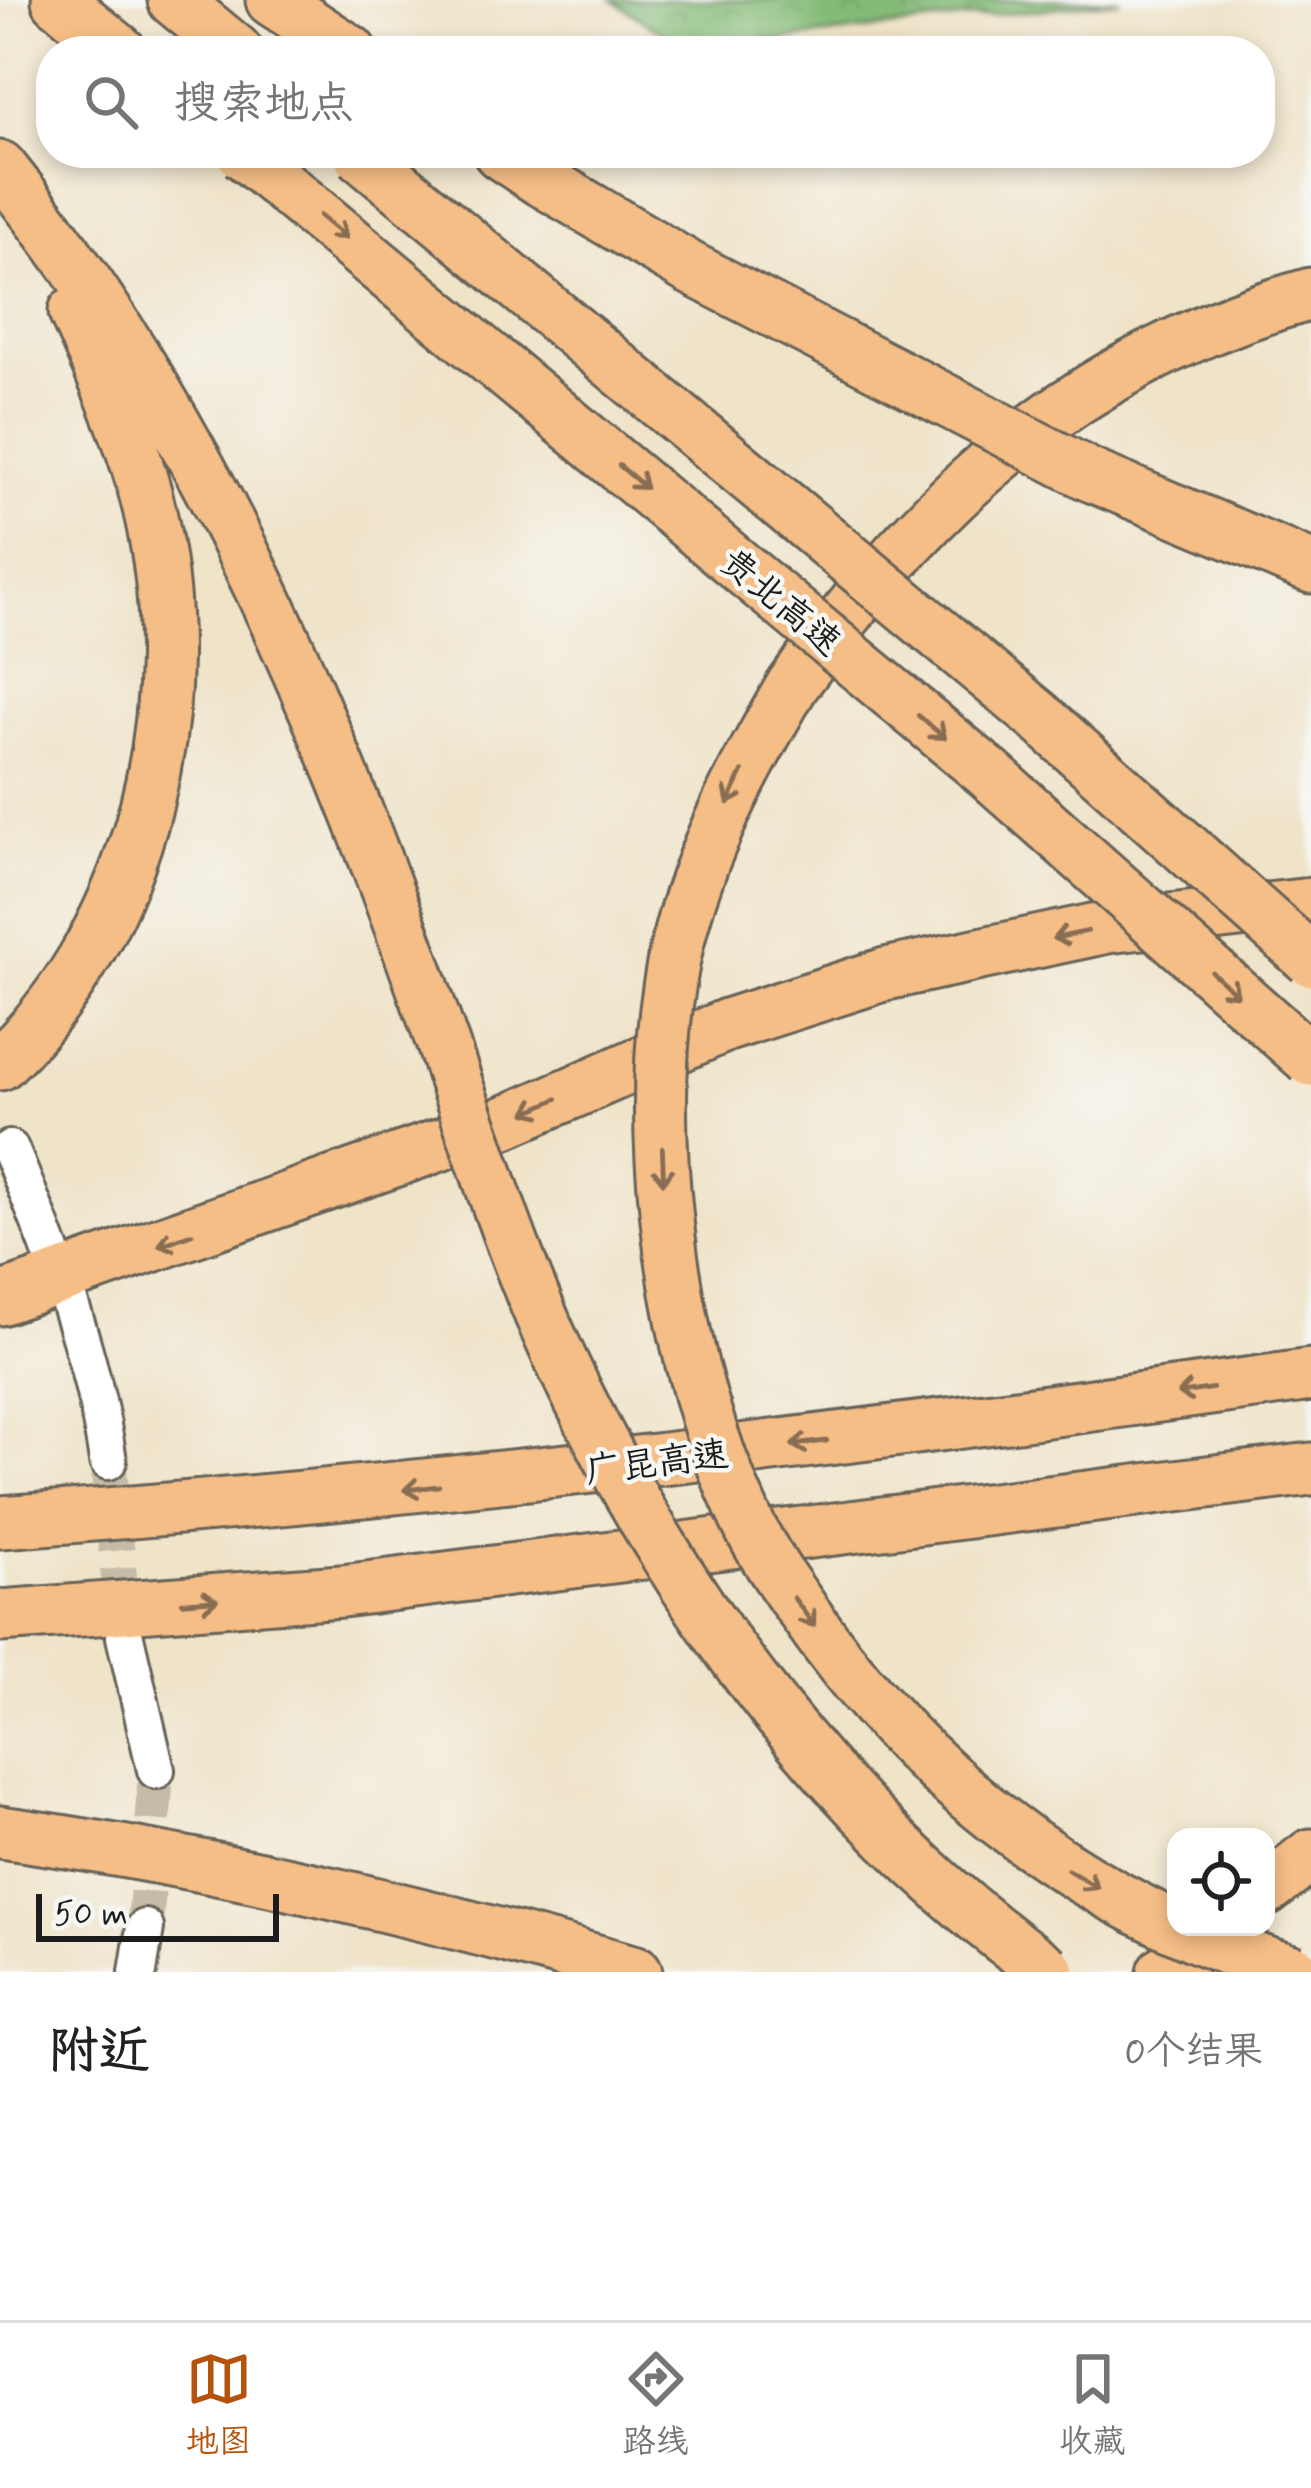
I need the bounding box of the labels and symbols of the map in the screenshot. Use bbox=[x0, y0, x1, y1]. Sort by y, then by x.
one-way arrow bbox=[317, 213, 348, 241]
one-way arrow bbox=[617, 463, 649, 489]
street label: 贵北高速 bbox=[709, 539, 850, 668]
one-way arrow bbox=[916, 713, 948, 739]
one-way arrow bbox=[723, 769, 745, 805]
one-way arrow bbox=[1052, 925, 1090, 948]
one-way arrow bbox=[1210, 970, 1240, 997]
one-way arrow bbox=[523, 1097, 560, 1118]
one-way arrow bbox=[652, 1146, 675, 1185]
one-way arrow bbox=[157, 1231, 194, 1253]
one-way arrow bbox=[1176, 1380, 1215, 1403]
street label: 广昆高速 bbox=[583, 1432, 732, 1497]
one-way arrow bbox=[790, 1433, 829, 1455]
one-way arrow bbox=[402, 1477, 441, 1500]
one-way arrow bbox=[180, 1590, 219, 1613]
one-way arrow bbox=[791, 1594, 816, 1628]
one-way arrow bbox=[1064, 1868, 1099, 1892]
scale bar bbox=[36, 1888, 279, 1941]

